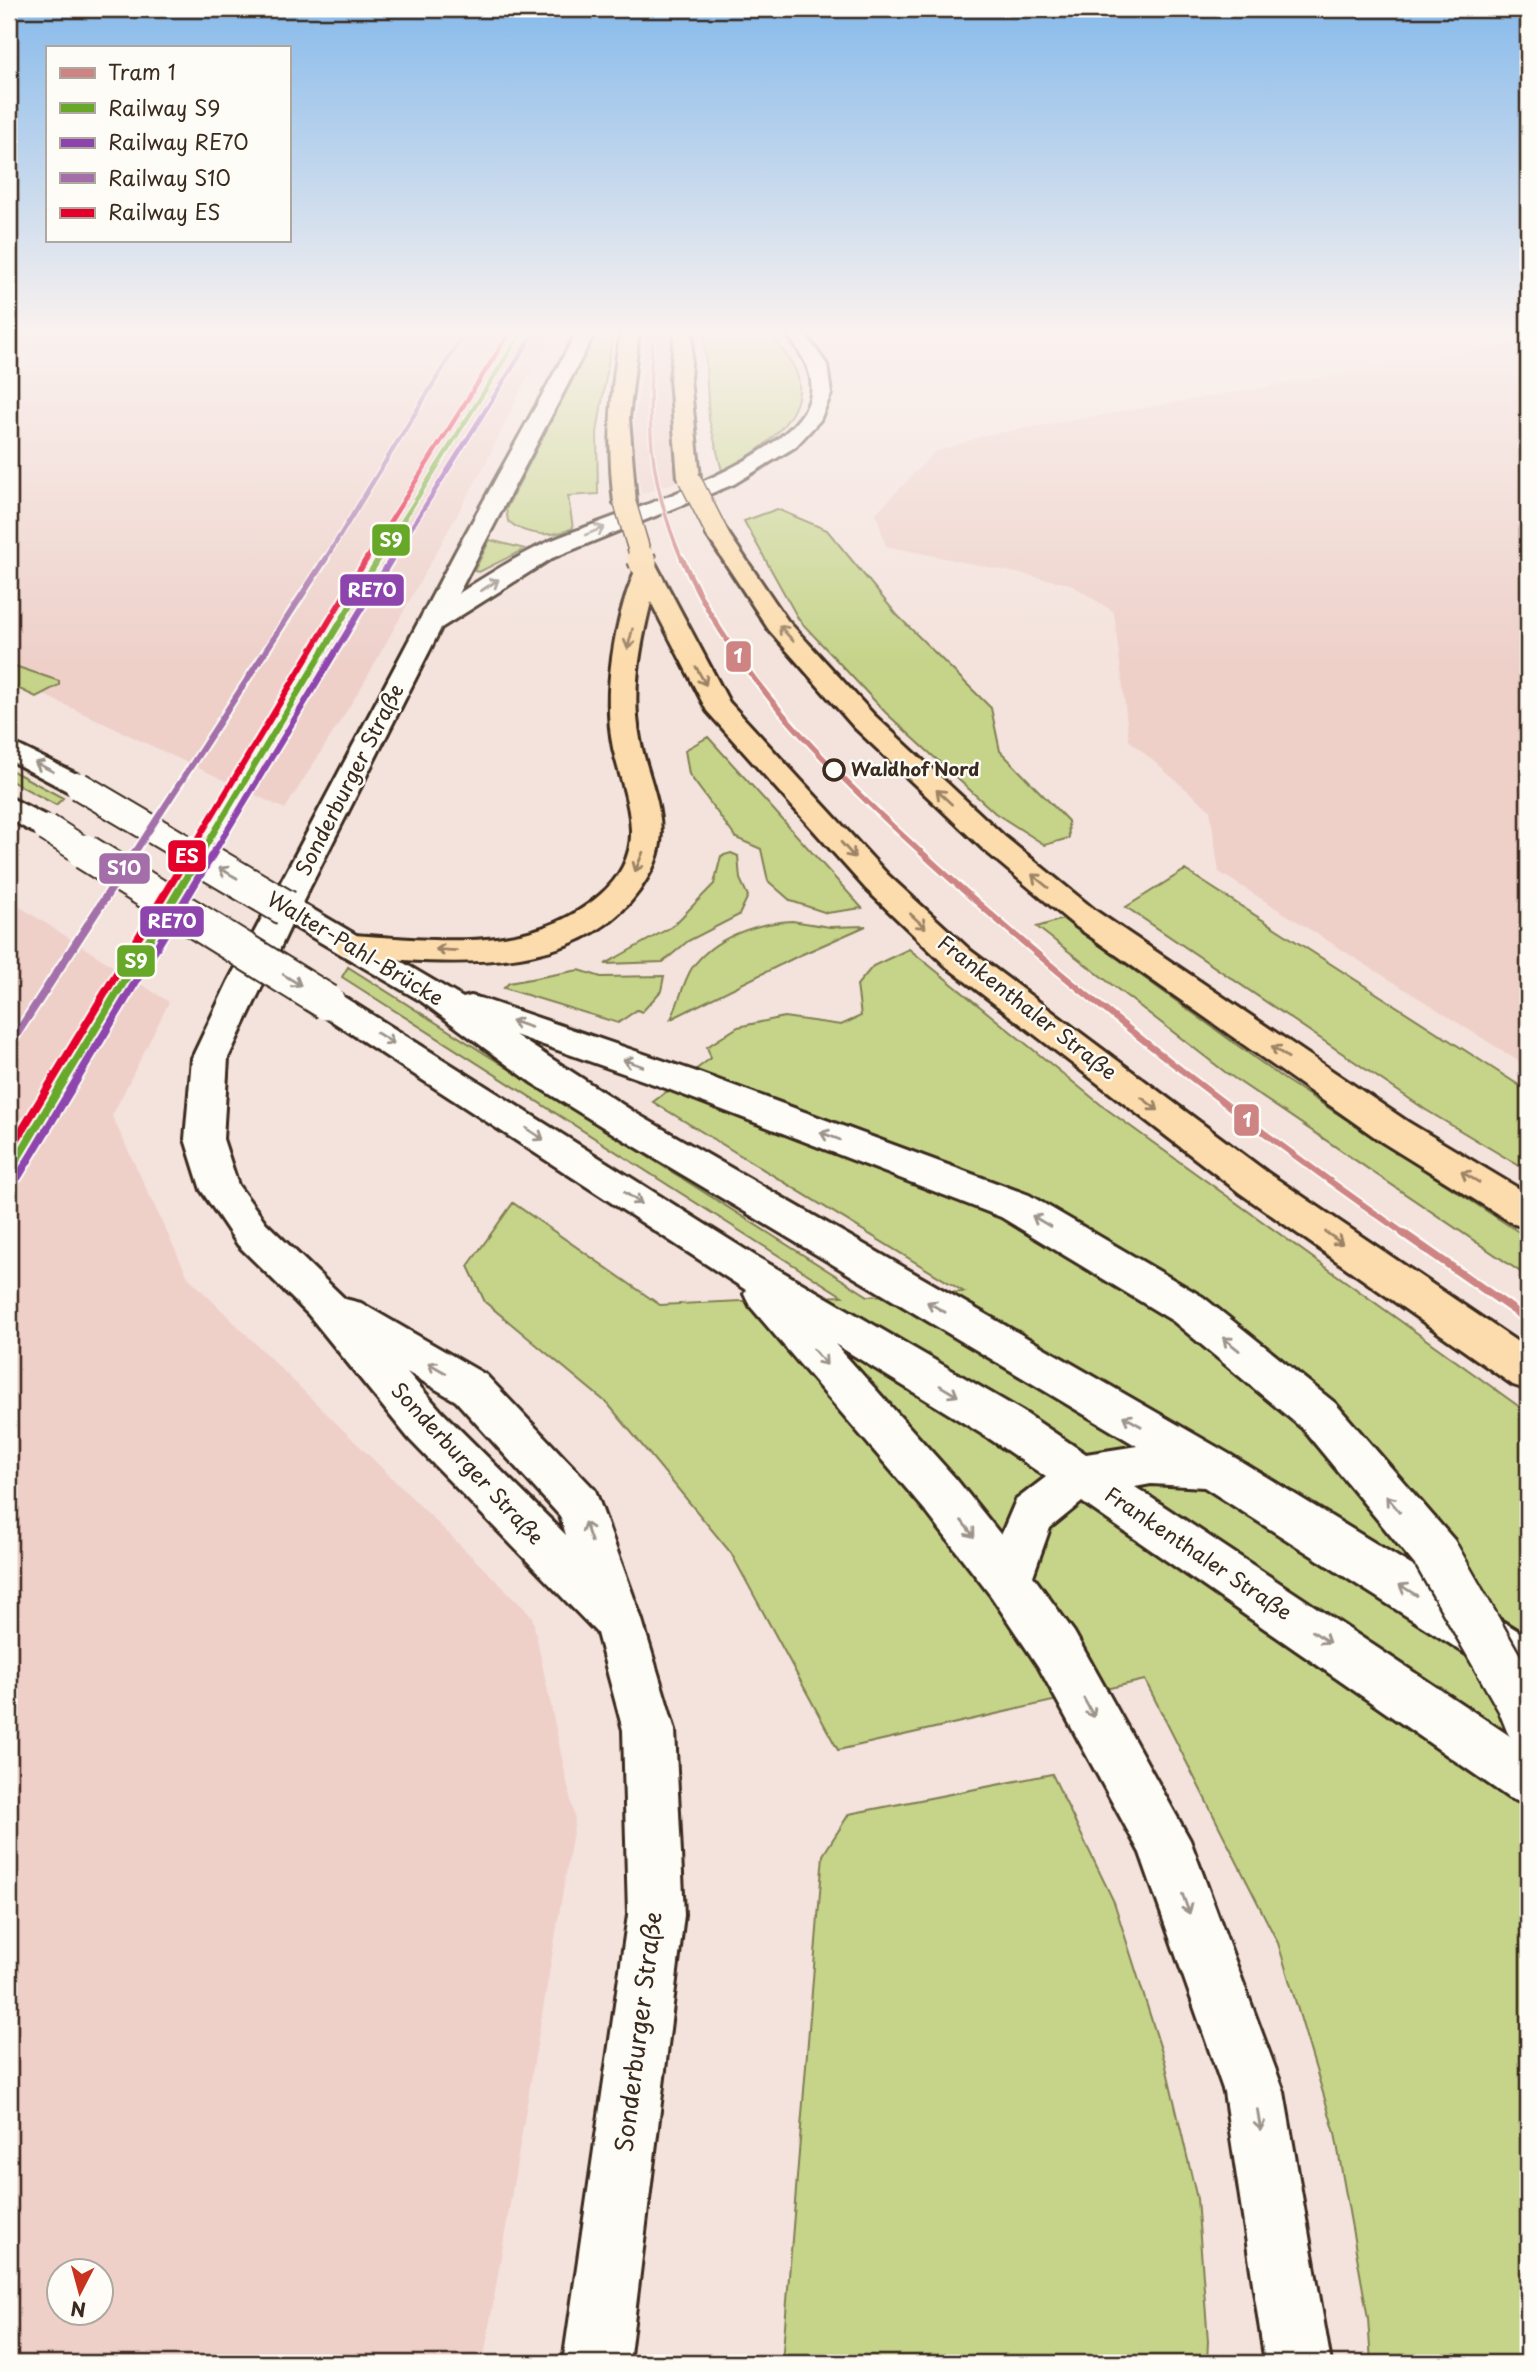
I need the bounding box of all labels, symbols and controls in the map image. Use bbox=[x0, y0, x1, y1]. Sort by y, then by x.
legend bbox=[46, 46, 290, 242]
text: Tram 1 bbox=[108, 55, 176, 87]
text: Railway S9 bbox=[108, 91, 220, 123]
text: Railway RE70 bbox=[108, 125, 249, 157]
text: Railway S10 bbox=[108, 161, 231, 193]
text: Railway ES bbox=[108, 195, 221, 227]
line badge: S9 bbox=[371, 523, 411, 557]
one-way arrow bbox=[584, 524, 605, 537]
text: S9 bbox=[379, 525, 403, 553]
line badge: RE70 bbox=[339, 573, 405, 607]
text: RE70 bbox=[347, 575, 397, 603]
one-way arrow bbox=[480, 577, 500, 591]
one-way arrow bbox=[778, 624, 794, 642]
one-way arrow bbox=[623, 627, 636, 650]
line badge: 1 bbox=[725, 640, 752, 673]
text: 1 bbox=[733, 641, 743, 669]
one-way arrow bbox=[695, 666, 709, 686]
street label: Sonderburger Straße bbox=[286, 678, 411, 881]
place label: Waldhof Nord bbox=[851, 755, 979, 782]
marker: Waldhof Nord bbox=[823, 759, 845, 781]
one-way arrow bbox=[34, 760, 55, 774]
one-way arrow bbox=[936, 788, 953, 805]
line badge: ES bbox=[167, 839, 207, 873]
one-way arrow bbox=[840, 840, 856, 858]
text: ES bbox=[175, 841, 199, 869]
one-way arrow bbox=[632, 851, 645, 872]
line badge: S10 bbox=[98, 852, 151, 885]
text: S10 bbox=[107, 853, 141, 881]
one-way arrow bbox=[218, 866, 238, 880]
one-way arrow bbox=[1031, 873, 1049, 888]
street label: Walter-Pahl-Brücke bbox=[262, 882, 451, 1013]
line badge: RE70 bbox=[139, 905, 205, 938]
text: RE70 bbox=[147, 906, 197, 934]
one-way arrow bbox=[909, 912, 926, 929]
street label: Frankenthaler Straße bbox=[932, 926, 1125, 1087]
line badge: S9 bbox=[116, 944, 156, 978]
one-way arrow bbox=[434, 944, 457, 957]
text: S9 bbox=[124, 946, 148, 974]
one-way arrow bbox=[282, 974, 302, 988]
one-way arrow bbox=[510, 1017, 532, 1029]
one-way arrow bbox=[374, 1032, 394, 1046]
one-way arrow bbox=[1271, 1045, 1290, 1059]
one-way arrow bbox=[623, 1056, 645, 1068]
one-way arrow bbox=[1140, 1097, 1159, 1111]
line badge: 1 bbox=[1233, 1103, 1260, 1137]
text: 1 bbox=[1242, 1105, 1252, 1133]
one-way arrow bbox=[525, 1127, 544, 1142]
one-way arrow bbox=[820, 1129, 842, 1141]
one-way arrow bbox=[1461, 1170, 1480, 1185]
one-way arrow bbox=[623, 1190, 642, 1205]
one-way arrow bbox=[1031, 1214, 1051, 1228]
one-way arrow bbox=[1324, 1231, 1343, 1245]
one-way arrow bbox=[926, 1299, 946, 1313]
one-way arrow bbox=[1223, 1337, 1241, 1352]
one-way arrow bbox=[812, 1347, 828, 1365]
one-way arrow bbox=[427, 1361, 447, 1375]
street label: Sonderburger Straße bbox=[385, 1374, 552, 1551]
one-way arrow bbox=[938, 1384, 958, 1398]
one-way arrow bbox=[1123, 1414, 1143, 1428]
street label: Frankenthaler Straße bbox=[1099, 1478, 1299, 1627]
one-way arrow bbox=[1385, 1495, 1400, 1513]
one-way arrow bbox=[960, 1520, 975, 1538]
one-way arrow bbox=[581, 1522, 593, 1544]
one-way arrow bbox=[1399, 1583, 1418, 1598]
one-way arrow bbox=[1311, 1630, 1330, 1645]
one-way arrow bbox=[1082, 1698, 1096, 1718]
one-way arrow bbox=[1181, 1893, 1194, 1915]
street label: Sonderburger Straße bbox=[604, 1910, 670, 2154]
one-way arrow bbox=[1253, 2108, 1266, 2131]
north arrow bbox=[46, 2256, 116, 2326]
text: N bbox=[69, 2295, 87, 2325]

